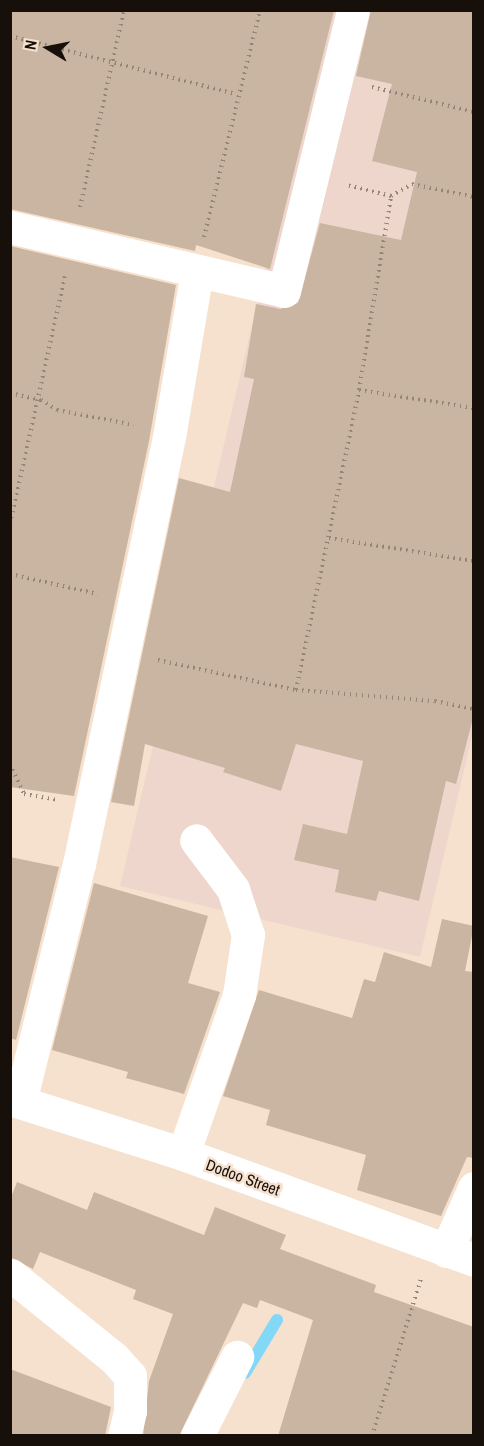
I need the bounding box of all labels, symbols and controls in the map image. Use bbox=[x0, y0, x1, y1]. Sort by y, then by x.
north arrow bbox=[18, 18, 78, 78]
text: N bbox=[19, 38, 42, 51]
street label: Dodoo Street bbox=[203, 1155, 283, 1199]

